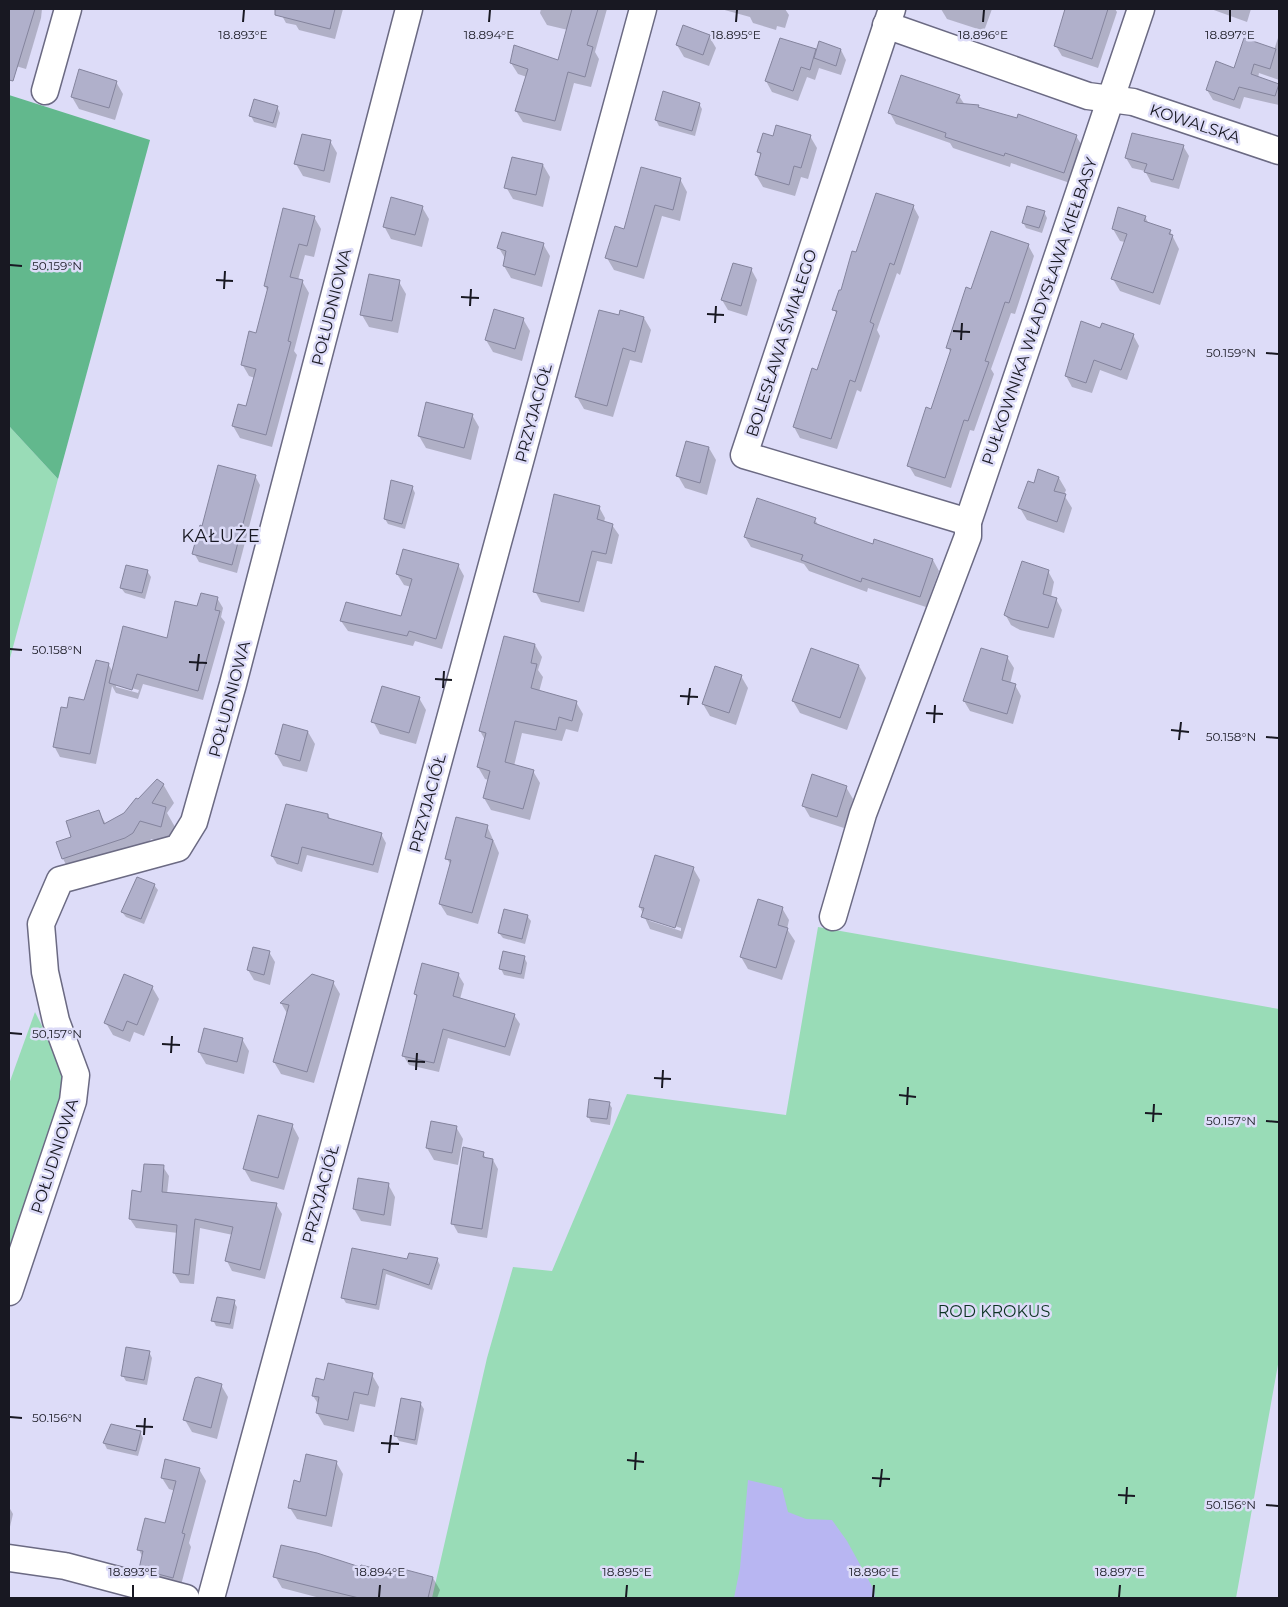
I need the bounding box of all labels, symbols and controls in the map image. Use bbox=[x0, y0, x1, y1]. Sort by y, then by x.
text: 18.893°E bbox=[218, 27, 268, 42]
text: 18.894°E bbox=[464, 27, 514, 42]
text: 18.895°E bbox=[711, 27, 761, 42]
text: 18.896°E bbox=[958, 27, 1008, 42]
text: 18.897°E bbox=[1205, 27, 1255, 42]
street label: KOWALSKA bbox=[1147, 100, 1243, 147]
street label: PUŁKOWNIKA WŁADYSŁAWA KIEŁBASY bbox=[978, 154, 1101, 467]
street label: POŁUDNIOWA bbox=[308, 246, 355, 367]
street label: BOLESŁAWA ŚMIAŁEGO bbox=[742, 247, 821, 439]
text: 50.159°N bbox=[32, 258, 82, 273]
text: 50.159°N bbox=[1206, 345, 1256, 360]
street label: PRZYJACIÓŁ bbox=[511, 361, 556, 465]
district label: KAŁUŻE bbox=[181, 525, 261, 547]
street label: POŁUDNIOWA bbox=[205, 638, 254, 759]
text: 50.158°N bbox=[32, 642, 82, 657]
text: 50.158°N bbox=[1206, 729, 1256, 744]
street label: PRZYJACIÓŁ bbox=[405, 751, 450, 855]
text: 50.157°N bbox=[32, 1026, 82, 1041]
street label: POŁUDNIOWA bbox=[27, 1096, 82, 1216]
text: 50.157°N bbox=[1206, 1113, 1256, 1128]
street label: PRZYJACIÓŁ bbox=[298, 1142, 343, 1246]
park label: ROD KROKUS bbox=[938, 1302, 1050, 1321]
text: 50.156°N bbox=[32, 1410, 82, 1425]
text: 50.156°N bbox=[1206, 1497, 1256, 1512]
text: 18.893°E bbox=[108, 1564, 158, 1579]
text: 18.894°E bbox=[355, 1564, 405, 1579]
text: 18.895°E bbox=[602, 1564, 652, 1579]
text: 18.896°E bbox=[849, 1564, 899, 1579]
text: 18.897°E bbox=[1095, 1564, 1145, 1579]

